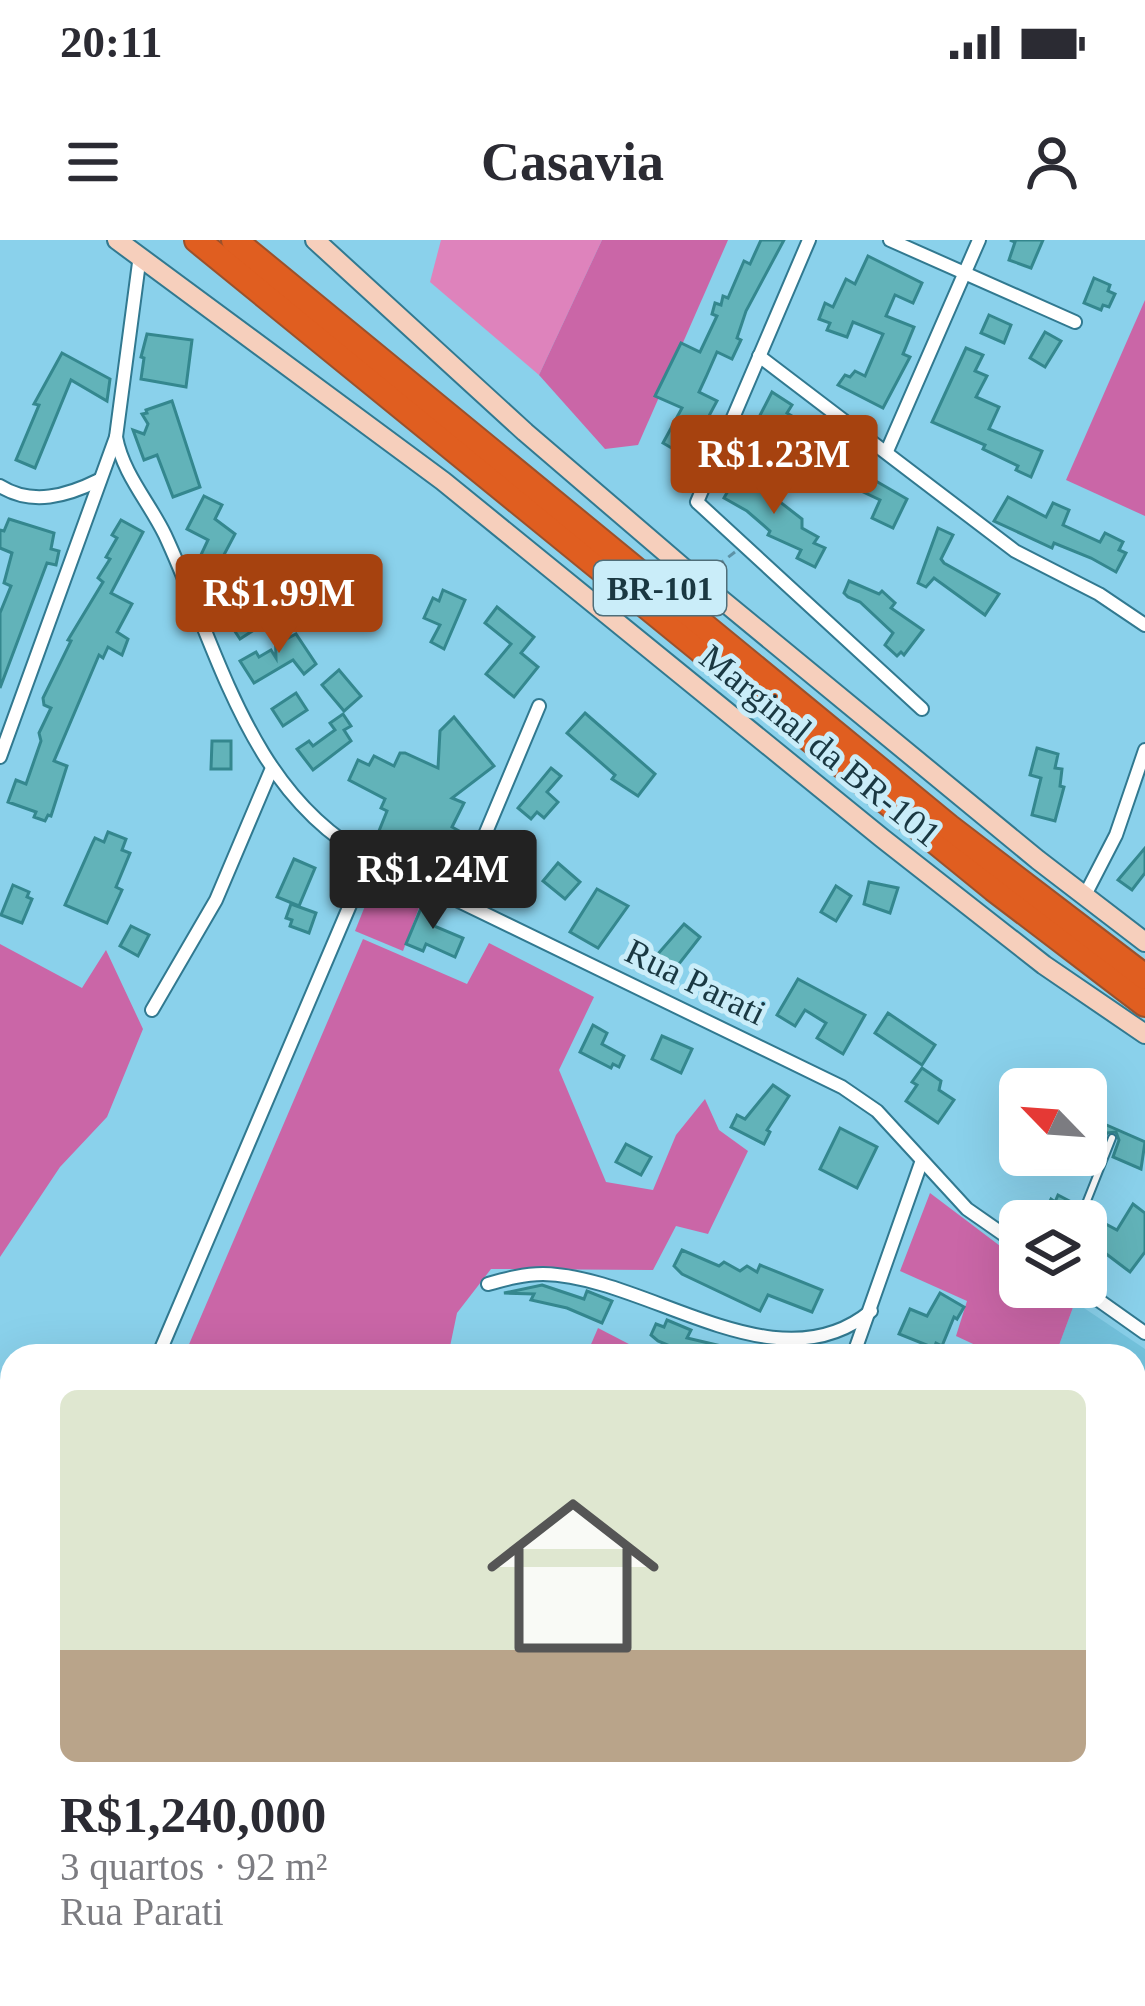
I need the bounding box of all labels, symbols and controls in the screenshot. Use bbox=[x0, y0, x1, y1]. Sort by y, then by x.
text: 20:11 bbox=[60, 17, 163, 67]
icon: menu bbox=[60, 129, 126, 195]
icon: person bbox=[1019, 129, 1085, 195]
text: Casavia bbox=[481, 132, 664, 192]
pin: R$1.23M bbox=[663, 415, 885, 517]
text: R$1.23M bbox=[698, 432, 850, 475]
pin: R$1.99M bbox=[168, 554, 390, 656]
road number: BR-101 bbox=[594, 561, 726, 615]
text: R$1.99M bbox=[203, 571, 355, 614]
street label: Marginal da BR-101 bbox=[692, 637, 948, 855]
pin: R$1.24M bbox=[322, 830, 544, 932]
text: R$1.24M bbox=[357, 847, 509, 890]
street label: Rua Parati bbox=[619, 931, 772, 1033]
north arrow bbox=[999, 1068, 1107, 1176]
map controls bbox=[999, 1068, 1107, 1308]
button: layers bbox=[999, 1200, 1107, 1308]
icon: home bbox=[465, 1468, 681, 1684]
text: R$1,240,000 bbox=[60, 1787, 326, 1843]
text: 3 quartos · 92 m² bbox=[60, 1845, 327, 1888]
text: Rua Parati bbox=[60, 1890, 224, 1933]

